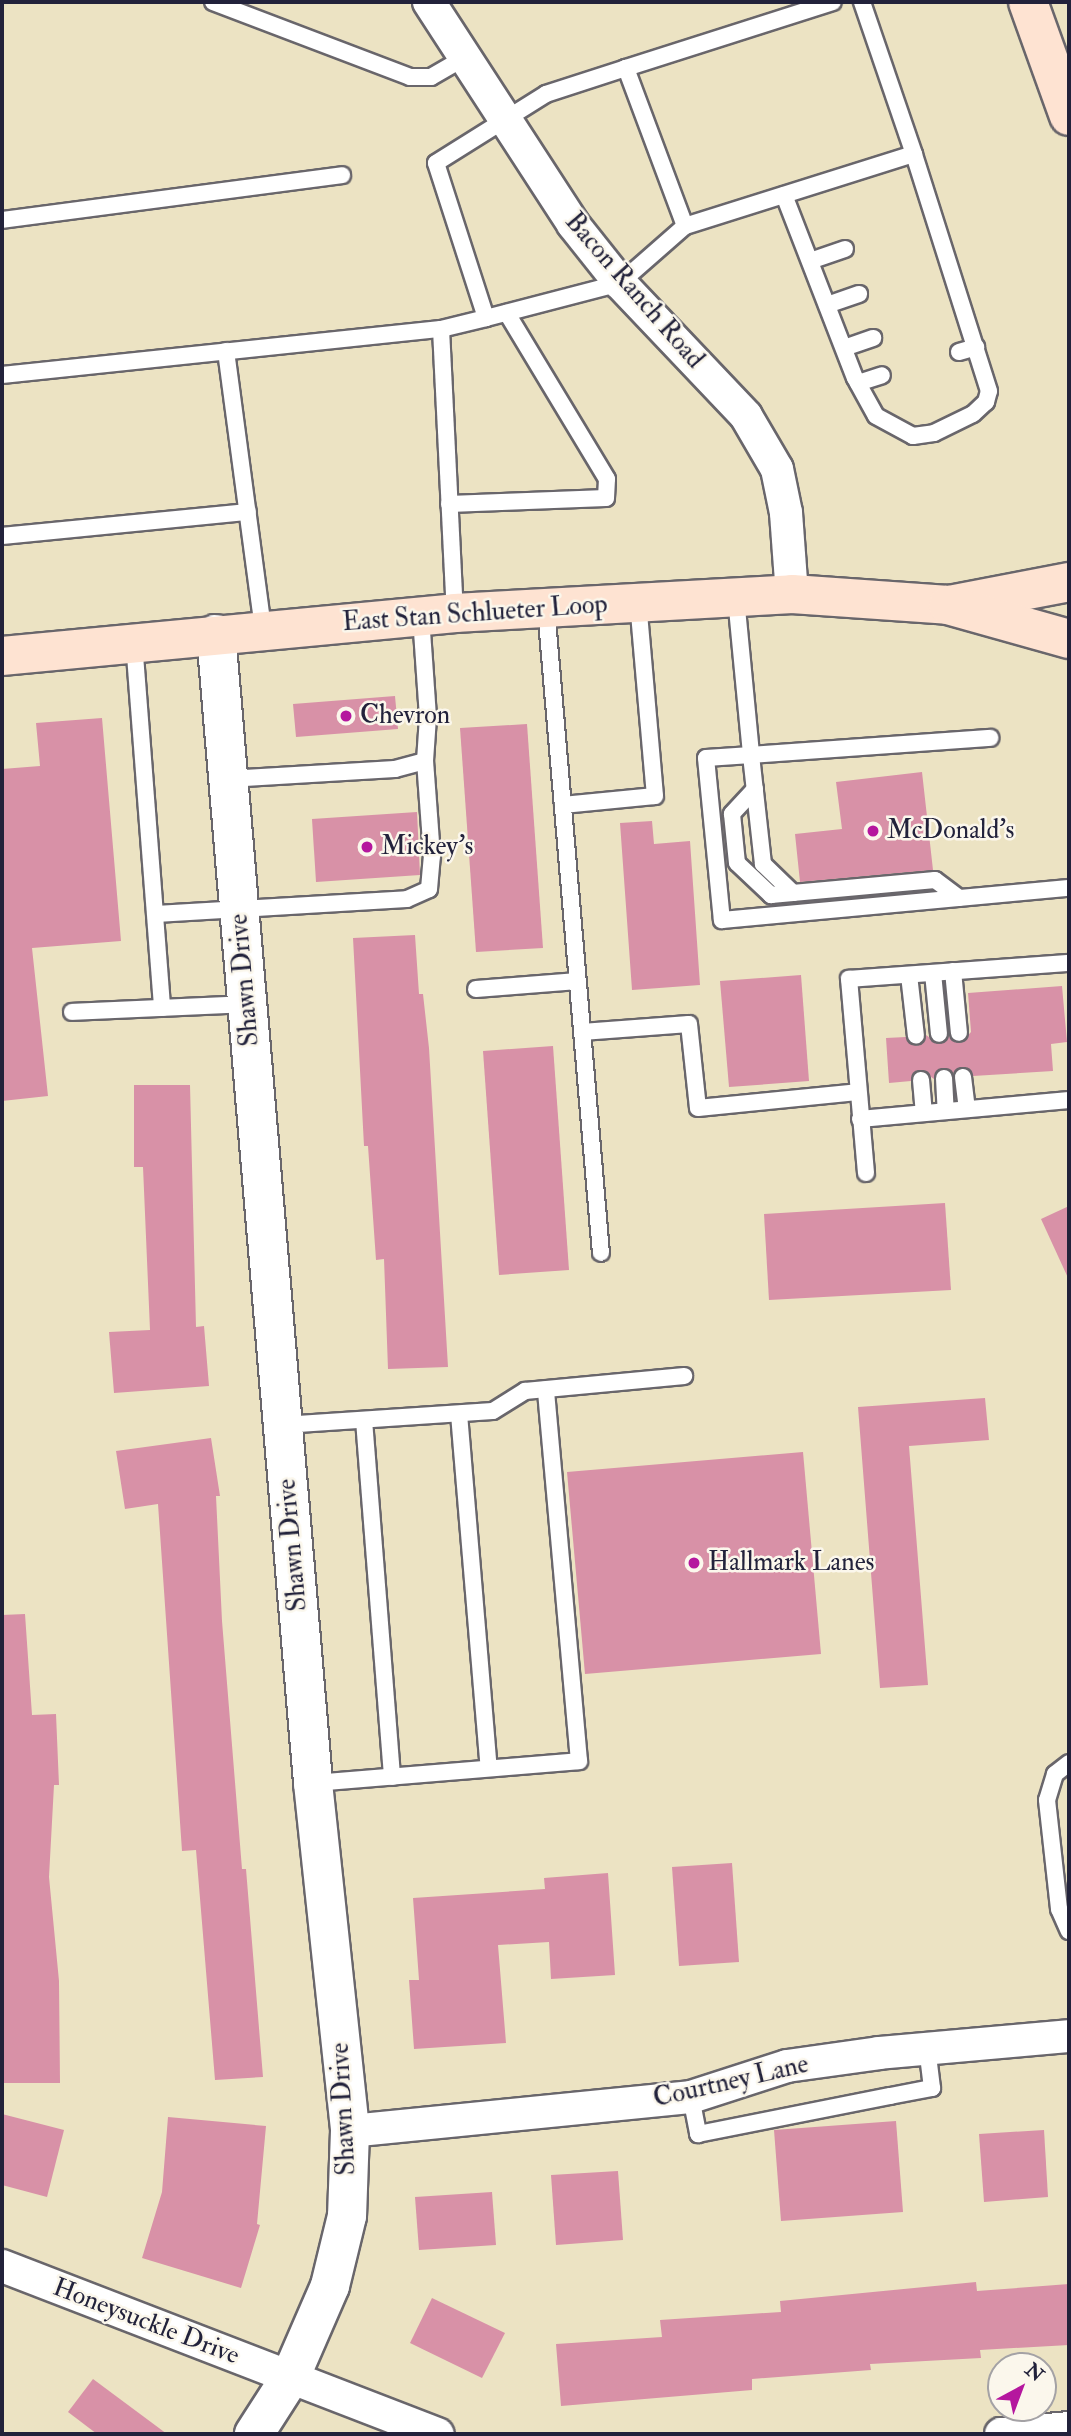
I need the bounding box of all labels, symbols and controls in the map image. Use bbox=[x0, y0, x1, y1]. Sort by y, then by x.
street label: Bacon Ranch Road bbox=[558, 207, 710, 375]
street label: East Stan Schlueter Loop bbox=[341, 589, 609, 639]
place label: Chevron bbox=[360, 700, 450, 732]
marker: Chevron bbox=[338, 708, 354, 724]
place label: McDonald's bbox=[887, 815, 1014, 847]
marker: McDonald's bbox=[865, 823, 881, 839]
place label: Mickey's bbox=[381, 831, 473, 863]
marker: Mickey's bbox=[359, 839, 375, 855]
street label: Shawn Drive bbox=[224, 912, 266, 1048]
street label: Shawn Drive bbox=[272, 1477, 314, 1613]
place label: Hallmark Lanes bbox=[708, 1547, 874, 1579]
marker: Hallmark Lanes bbox=[686, 1555, 702, 1571]
street label: Shawn Drive bbox=[325, 2042, 363, 2176]
street label: Courtney Lane bbox=[650, 2049, 812, 2115]
street label: Honeysuckle Drive bbox=[48, 2272, 244, 2372]
north arrow bbox=[987, 2352, 1057, 2422]
text: N bbox=[1020, 2358, 1049, 2387]

